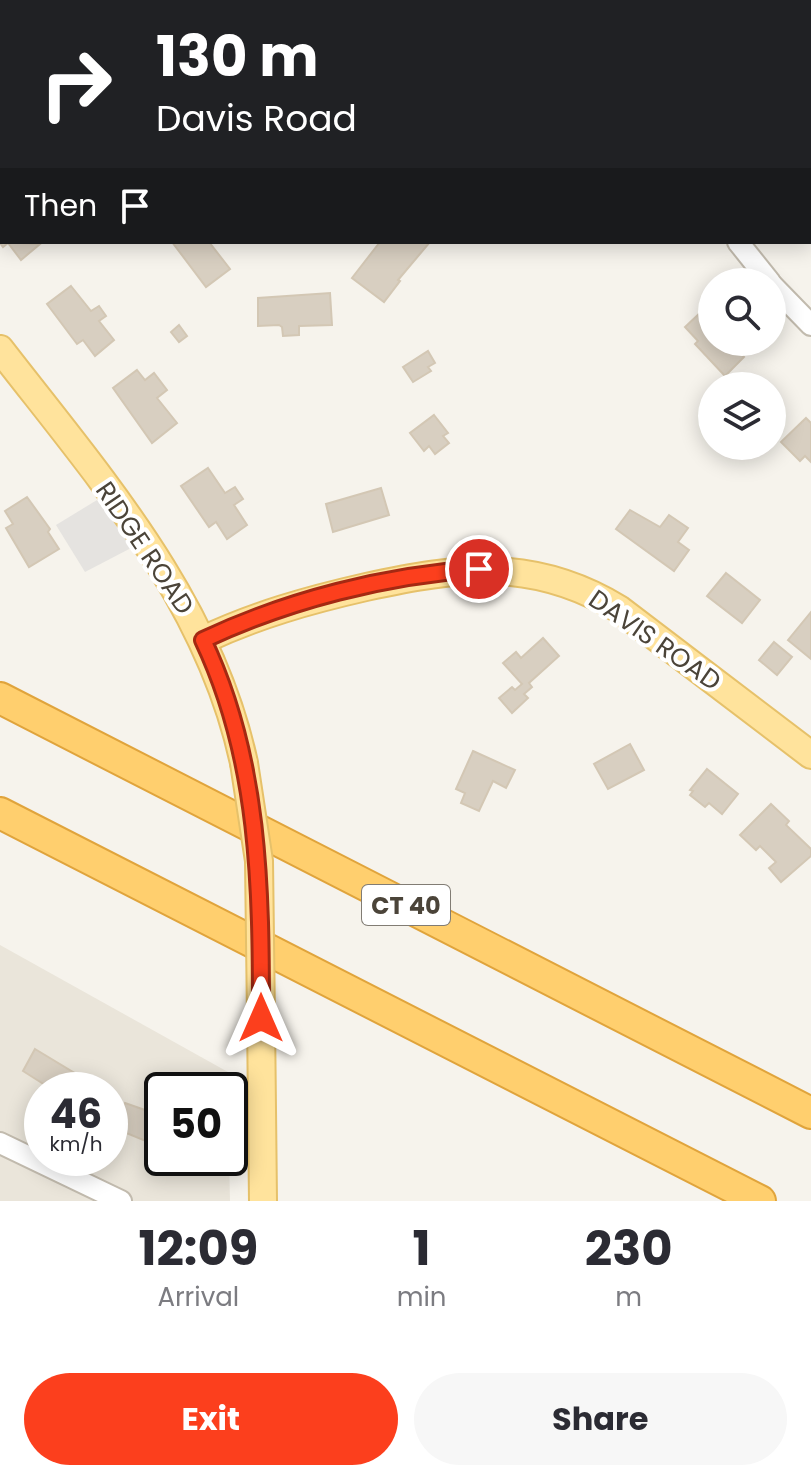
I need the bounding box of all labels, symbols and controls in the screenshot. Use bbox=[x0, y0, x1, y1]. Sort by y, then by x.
text: 130 m bbox=[156, 17, 319, 96]
icon: right bbox=[24, 32, 128, 136]
text: Davis Road bbox=[156, 93, 357, 144]
text: Then bbox=[24, 184, 97, 227]
icon: arrive bbox=[113, 184, 157, 228]
map controls bbox=[698, 268, 786, 460]
button: search bbox=[698, 268, 786, 356]
button: layers bbox=[698, 372, 786, 460]
street label: RIDGE ROAD bbox=[87, 474, 203, 622]
pin bbox=[445, 535, 513, 603]
icon: arrive bbox=[457, 547, 501, 591]
street label: DAVIS ROAD bbox=[582, 581, 728, 699]
road number: CT 40 bbox=[362, 885, 450, 925]
position arrow bbox=[219, 976, 303, 1060]
speed limit sign: 50 bbox=[144, 1072, 248, 1176]
text: 46 bbox=[50, 1086, 102, 1142]
text: km/h bbox=[49, 1130, 103, 1158]
text: 12:09 bbox=[138, 1215, 258, 1282]
text: 1 bbox=[413, 1215, 431, 1282]
text: 230 bbox=[585, 1215, 673, 1282]
text: Arrival bbox=[157, 1279, 239, 1315]
text: min bbox=[397, 1279, 446, 1315]
text: m bbox=[615, 1279, 642, 1315]
button: Exit bbox=[24, 1373, 398, 1465]
button: Share bbox=[414, 1373, 787, 1465]

